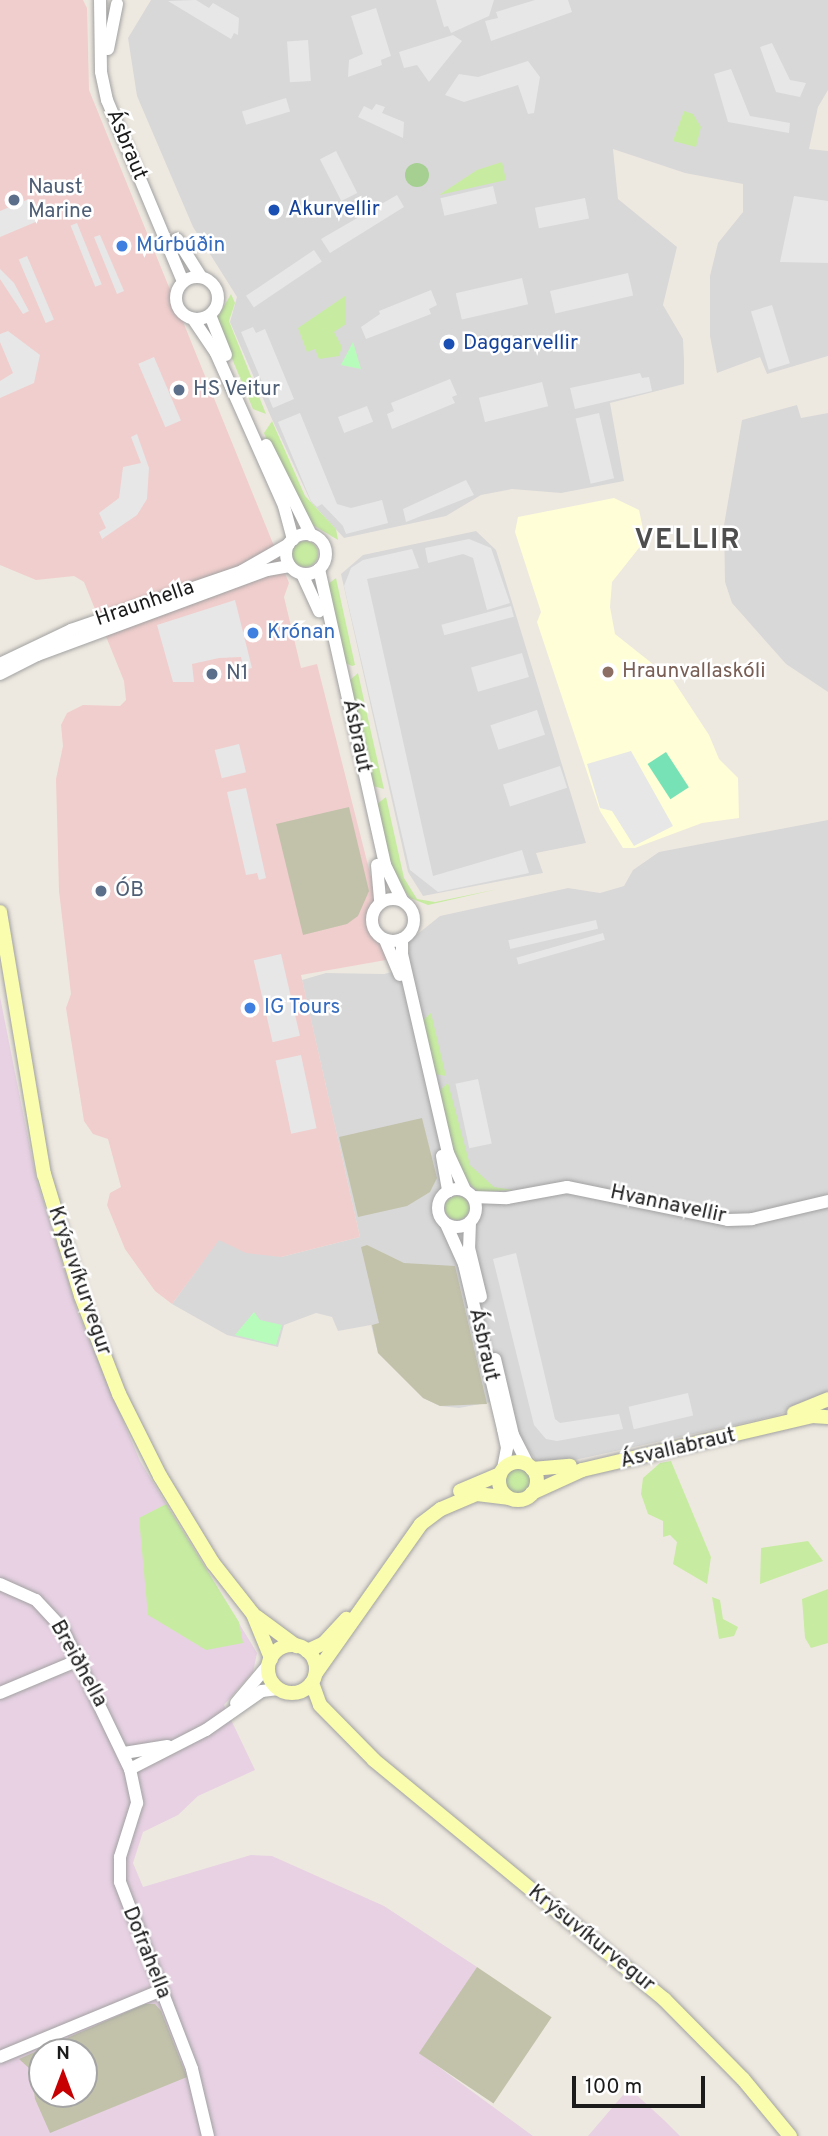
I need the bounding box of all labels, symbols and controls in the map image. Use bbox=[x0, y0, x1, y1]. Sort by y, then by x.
street label: Ásbraut bbox=[100, 106, 152, 184]
place label: Naust Marine bbox=[28, 175, 92, 225]
marker: Naust Marine bbox=[6, 192, 22, 208]
place label: Akurvellir bbox=[288, 197, 380, 223]
marker: Akurvellir bbox=[266, 202, 282, 218]
place label: Múrbúðin bbox=[136, 233, 225, 259]
marker: Múrbúðin bbox=[114, 238, 130, 254]
place label: Daggarvellir bbox=[463, 331, 578, 357]
marker: Daggarvellir bbox=[441, 336, 457, 352]
place label: HS Veitur bbox=[193, 377, 281, 403]
marker: HS Veitur bbox=[171, 382, 187, 398]
district label: VELLIR bbox=[635, 524, 741, 558]
street label: Hraunhella bbox=[92, 575, 198, 633]
place label: Krónan bbox=[267, 620, 335, 646]
marker: Krónan bbox=[245, 625, 261, 641]
place label: Hraunvallaskóli bbox=[622, 659, 766, 685]
place label: N1 bbox=[226, 661, 249, 687]
marker: Hraunvallaskóli bbox=[600, 664, 616, 680]
marker: N1 bbox=[204, 666, 220, 682]
street label: Ásbraut bbox=[336, 697, 376, 775]
place label: ÓB bbox=[115, 878, 144, 904]
marker: ÓB bbox=[93, 883, 109, 899]
place label: IG Tours bbox=[264, 995, 341, 1021]
marker: IG Tours bbox=[242, 1000, 258, 1016]
street label: Hvannavellir bbox=[608, 1180, 728, 1230]
street label: Krýsuvíkurvegur bbox=[42, 1203, 116, 1359]
street label: Ásbraut bbox=[462, 1306, 504, 1384]
street label: Ásvallabraut bbox=[618, 1424, 738, 1474]
street label: Breiðhella bbox=[44, 1616, 112, 1712]
street label: Krýsuvíkurvegur bbox=[522, 1880, 660, 1998]
street label: Dofrahella bbox=[116, 1903, 176, 2003]
north arrow bbox=[28, 2038, 98, 2108]
text: N bbox=[56, 2042, 70, 2066]
scale bar bbox=[576, 2062, 709, 2106]
text: 100 m bbox=[585, 2074, 642, 2101]

